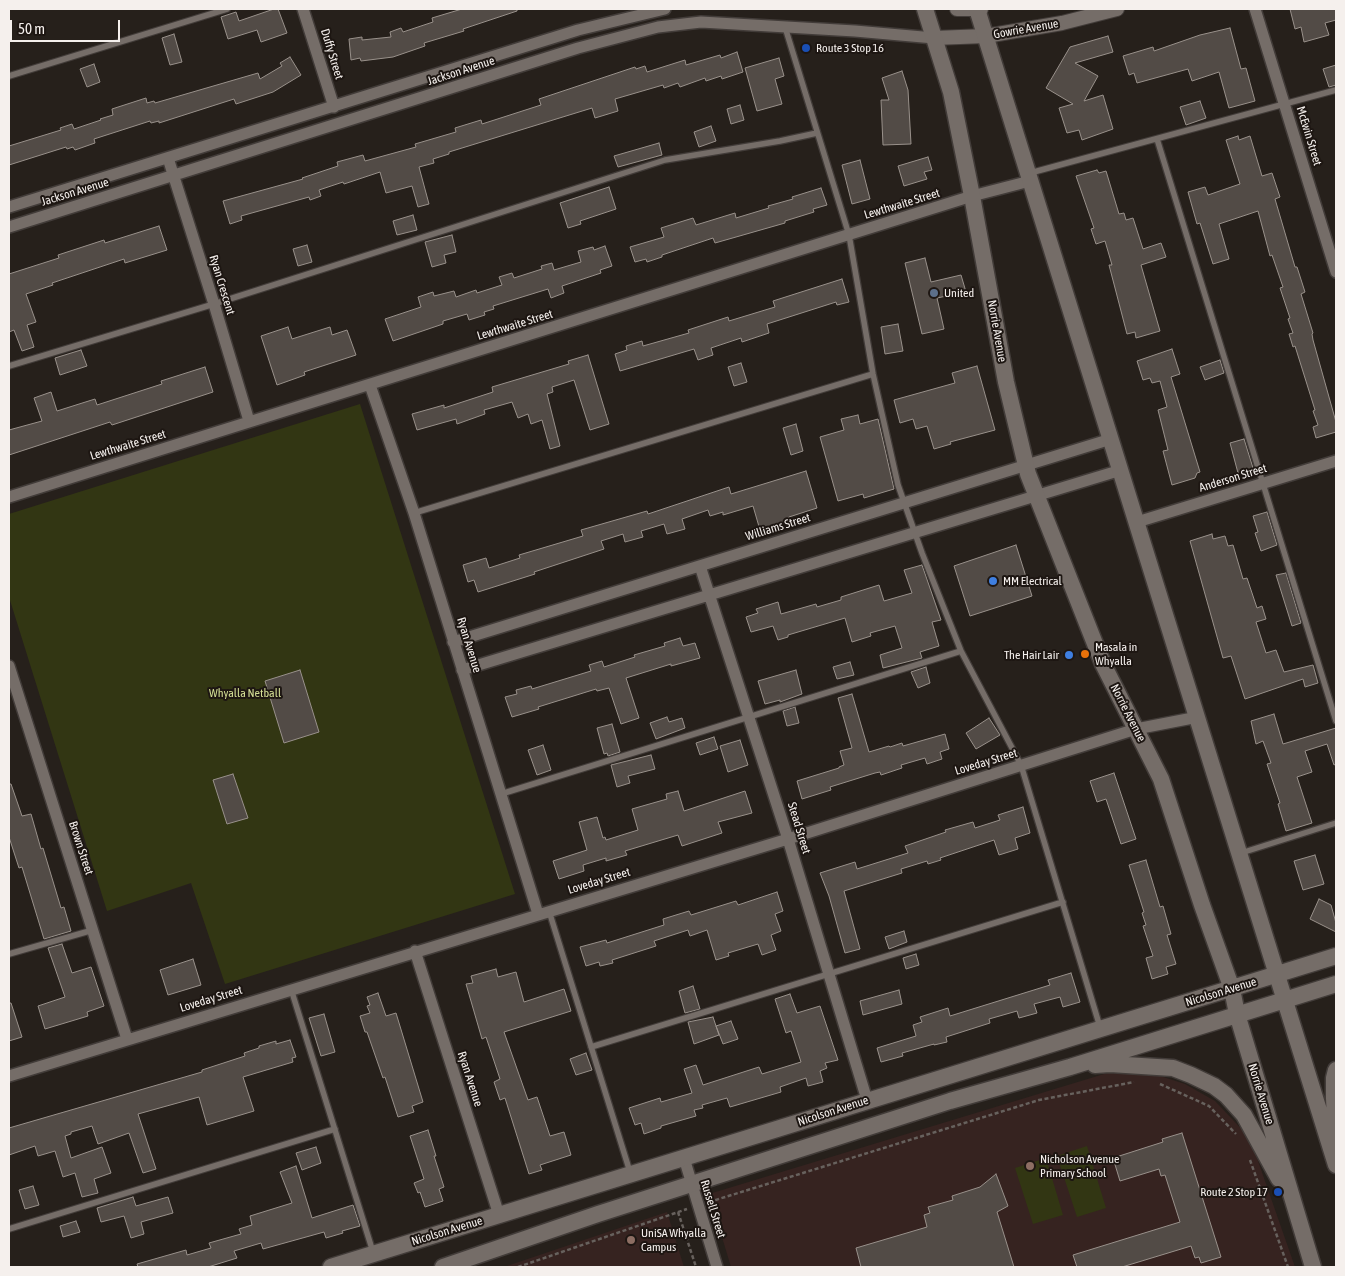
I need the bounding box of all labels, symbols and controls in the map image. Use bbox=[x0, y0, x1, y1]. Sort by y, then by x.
scale bar bbox=[12, 10, 122, 42]
street label: Gowrie Avenue bbox=[992, 16, 1060, 42]
text: 50 m bbox=[18, 20, 45, 37]
street label: Duffy Street bbox=[318, 27, 346, 81]
place label: Route 3 Stop 16 bbox=[816, 41, 884, 55]
marker: Route 3 Stop 16 bbox=[800, 42, 812, 54]
street label: Jackson Avenue bbox=[426, 53, 496, 89]
street label: McEwin Street bbox=[1293, 105, 1325, 167]
street label: Jackson Avenue bbox=[40, 175, 110, 209]
street label: Lewthwaite Street bbox=[862, 186, 942, 222]
street label: Ryan Crescent bbox=[206, 253, 238, 317]
place label: United bbox=[944, 286, 974, 300]
marker: United bbox=[928, 287, 940, 299]
street label: Norrie Avenue bbox=[984, 299, 1010, 363]
street label: Lewthwaite Street bbox=[475, 307, 555, 343]
street label: Lewthwaite Street bbox=[88, 427, 168, 463]
street label: Anderson Street bbox=[1197, 461, 1269, 495]
street label: Williams Street bbox=[744, 510, 812, 544]
place label: MM Electrical bbox=[1003, 574, 1062, 588]
marker: MM Electrical bbox=[987, 575, 999, 587]
street label: Ryan Avenue bbox=[454, 616, 484, 674]
place label: Masala in Whyalla bbox=[1095, 640, 1137, 668]
place label: The Hair Lair bbox=[1004, 648, 1059, 662]
marker: Masala in Whyalla bbox=[1079, 648, 1091, 660]
marker: The Hair Lair bbox=[1063, 649, 1075, 661]
street label: Norrie Avenue bbox=[1107, 682, 1149, 744]
park label: Whyalla Netball bbox=[209, 686, 281, 700]
street label: Loveday Street bbox=[953, 746, 1019, 778]
street label: Stead Street bbox=[784, 801, 814, 855]
street label: Brown Street bbox=[66, 819, 96, 877]
street label: Loveday Street bbox=[566, 865, 632, 897]
street label: Nicolson Avenue bbox=[1184, 974, 1258, 1010]
street label: Loveday Street bbox=[178, 983, 244, 1015]
street label: Ryan Avenue bbox=[454, 1050, 486, 1108]
street label: Norrie Avenue bbox=[1245, 1062, 1277, 1126]
street label: Nicolson Avenue bbox=[796, 1093, 870, 1129]
place label: Nicholson Avenue Primary School bbox=[1040, 1152, 1119, 1180]
marker: Nicholson Avenue Primary School bbox=[1024, 1160, 1036, 1172]
street label: Russell Street bbox=[697, 1178, 729, 1240]
place label: Route 2 Stop 17 bbox=[1200, 1185, 1268, 1199]
marker: Route 2 Stop 17 bbox=[1272, 1186, 1284, 1198]
street label: Nicolson Avenue bbox=[410, 1213, 484, 1249]
place label: UniSA Whyalla Campus bbox=[641, 1226, 706, 1254]
marker: UniSA Whyalla Campus bbox=[625, 1234, 637, 1246]

